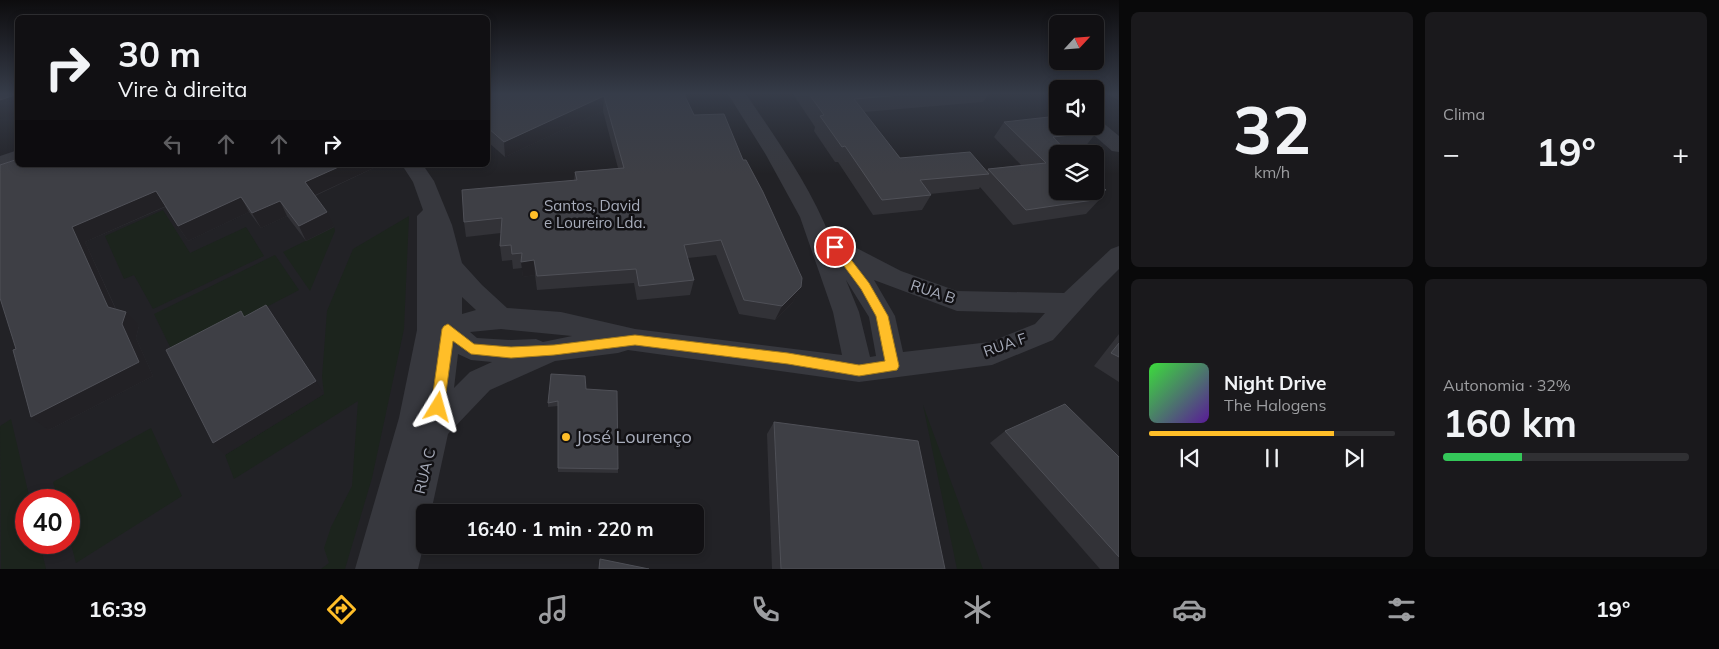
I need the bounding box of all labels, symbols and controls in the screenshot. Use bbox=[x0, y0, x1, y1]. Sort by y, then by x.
north arrow bbox=[1049, 15, 1104, 70]
map controls bbox=[1049, 15, 1104, 200]
text: 30 m bbox=[118, 32, 201, 76]
icon: right bbox=[35, 35, 100, 100]
text: Vire à direita bbox=[118, 75, 247, 103]
button: sound bbox=[1049, 80, 1104, 135]
text: 32 bbox=[1233, 89, 1311, 170]
text: Clima bbox=[1443, 104, 1485, 124]
text: 19° bbox=[1536, 128, 1596, 176]
icon: left bbox=[159, 130, 187, 158]
icon: ahead bbox=[212, 130, 240, 158]
icon: ahead bbox=[265, 130, 293, 158]
icon: right bbox=[318, 130, 346, 158]
text: − bbox=[1443, 136, 1460, 171]
text: + bbox=[1672, 136, 1689, 171]
button: layers bbox=[1049, 145, 1104, 200]
text: km/h bbox=[1254, 162, 1290, 182]
place label: Santos, David e Loureiro Lda. bbox=[544, 196, 646, 232]
marker: Santos, David e Loureiro Lda. bbox=[528, 209, 540, 221]
pin bbox=[814, 226, 856, 268]
icon: arrive bbox=[821, 233, 849, 261]
street label: RUA B bbox=[908, 275, 958, 308]
street label: RUA F bbox=[981, 328, 1029, 361]
text: Night Drive bbox=[1224, 371, 1326, 395]
text: Autonomia · 32% bbox=[1443, 375, 1571, 395]
position arrow bbox=[411, 380, 463, 432]
text: The Halogens bbox=[1224, 395, 1326, 415]
text: 160 km bbox=[1443, 399, 1577, 447]
place label: José Lourenço bbox=[576, 425, 692, 448]
marker: José Lourenço bbox=[560, 431, 572, 443]
icon: previous bbox=[1176, 444, 1204, 472]
icon: pause bbox=[1258, 444, 1286, 472]
icon: next bbox=[1340, 444, 1368, 472]
street label: RUA C bbox=[410, 446, 439, 496]
speed limit sign: 40 bbox=[15, 489, 80, 554]
text: 16:40 · 1 min · 220 m bbox=[466, 517, 654, 541]
icon: directions bbox=[324, 592, 359, 627]
icon: music bbox=[536, 592, 571, 627]
icon: phone bbox=[748, 592, 783, 627]
icon: climate bbox=[960, 592, 995, 627]
icon: car bbox=[1172, 592, 1207, 627]
icon: filters bbox=[1384, 592, 1419, 627]
text: 16:39 bbox=[88, 595, 147, 623]
text: 19° bbox=[1596, 595, 1630, 623]

